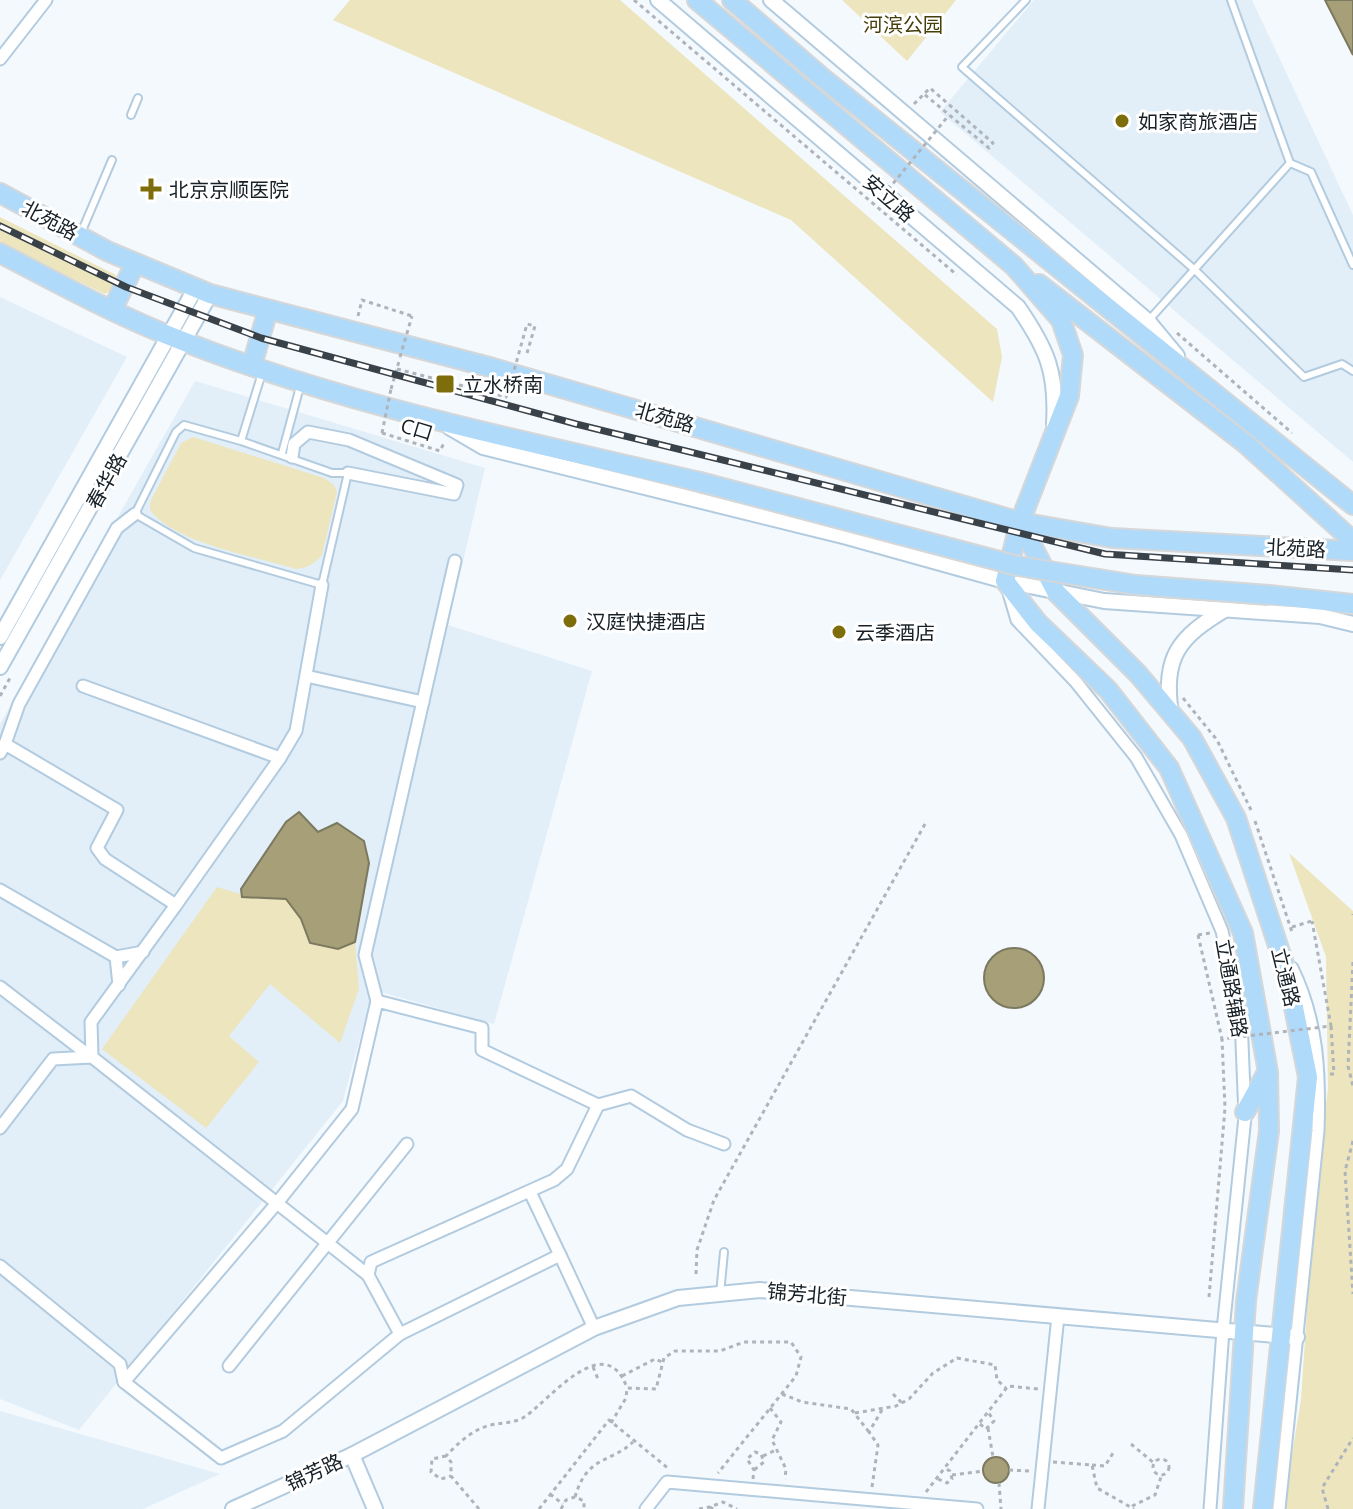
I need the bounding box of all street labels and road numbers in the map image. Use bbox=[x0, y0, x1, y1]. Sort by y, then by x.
street label: 安立路 bbox=[858, 168, 920, 228]
street label: 北苑路 bbox=[17, 194, 83, 246]
street label: 北苑路 bbox=[632, 396, 698, 438]
street label: C口 bbox=[397, 411, 437, 447]
street label: 春华路 bbox=[80, 448, 132, 514]
street label: 北苑路 bbox=[1265, 533, 1327, 563]
street label: 立通路辅路 bbox=[1210, 936, 1254, 1040]
street label: 立通路 bbox=[1266, 945, 1306, 1009]
street label: 锦芳北街 bbox=[766, 1277, 848, 1311]
street label: 锦芳路 bbox=[281, 1447, 347, 1497]

